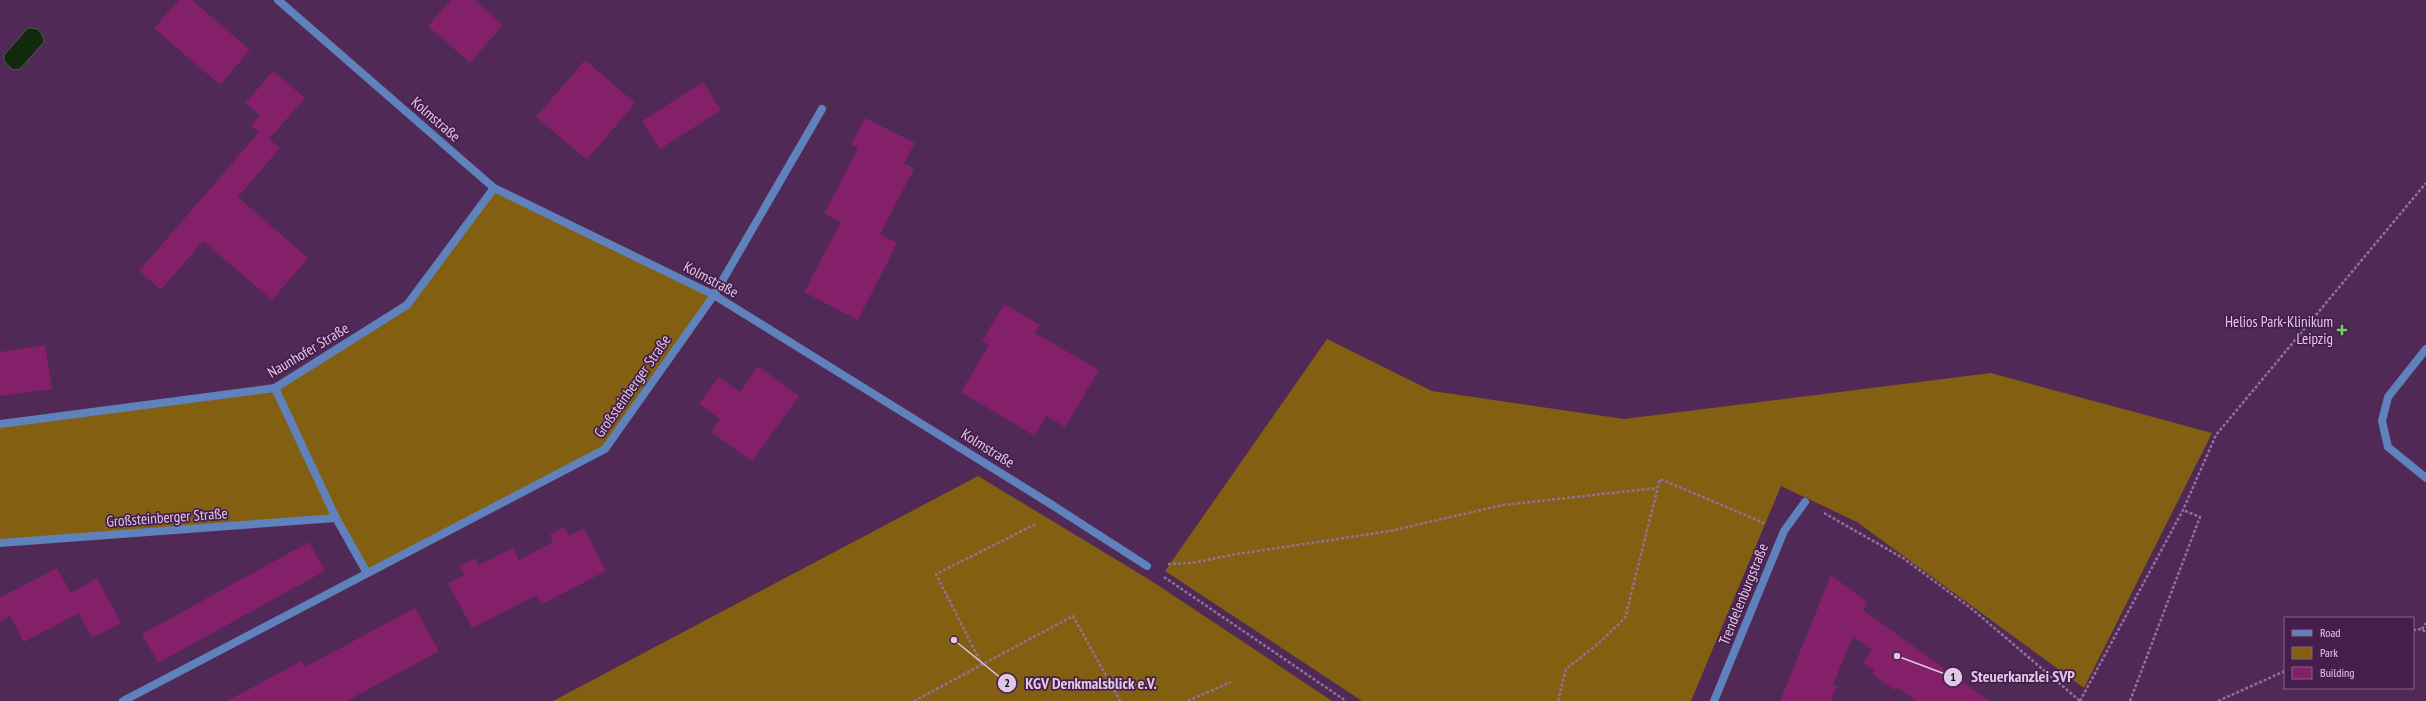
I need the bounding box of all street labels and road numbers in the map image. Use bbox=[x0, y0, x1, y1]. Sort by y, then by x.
street label: Kolmstraße bbox=[407, 92, 465, 146]
street label: Kolmstraße bbox=[680, 257, 742, 301]
street label: Naunhofer Straße bbox=[264, 318, 352, 382]
street label: Großsteinberger Straße bbox=[589, 331, 675, 441]
street label: Kolmstraße bbox=[958, 424, 1018, 472]
street label: Großsteinberger Straße bbox=[106, 503, 228, 531]
street label: Trendelenburgstraße bbox=[1714, 541, 1772, 647]

